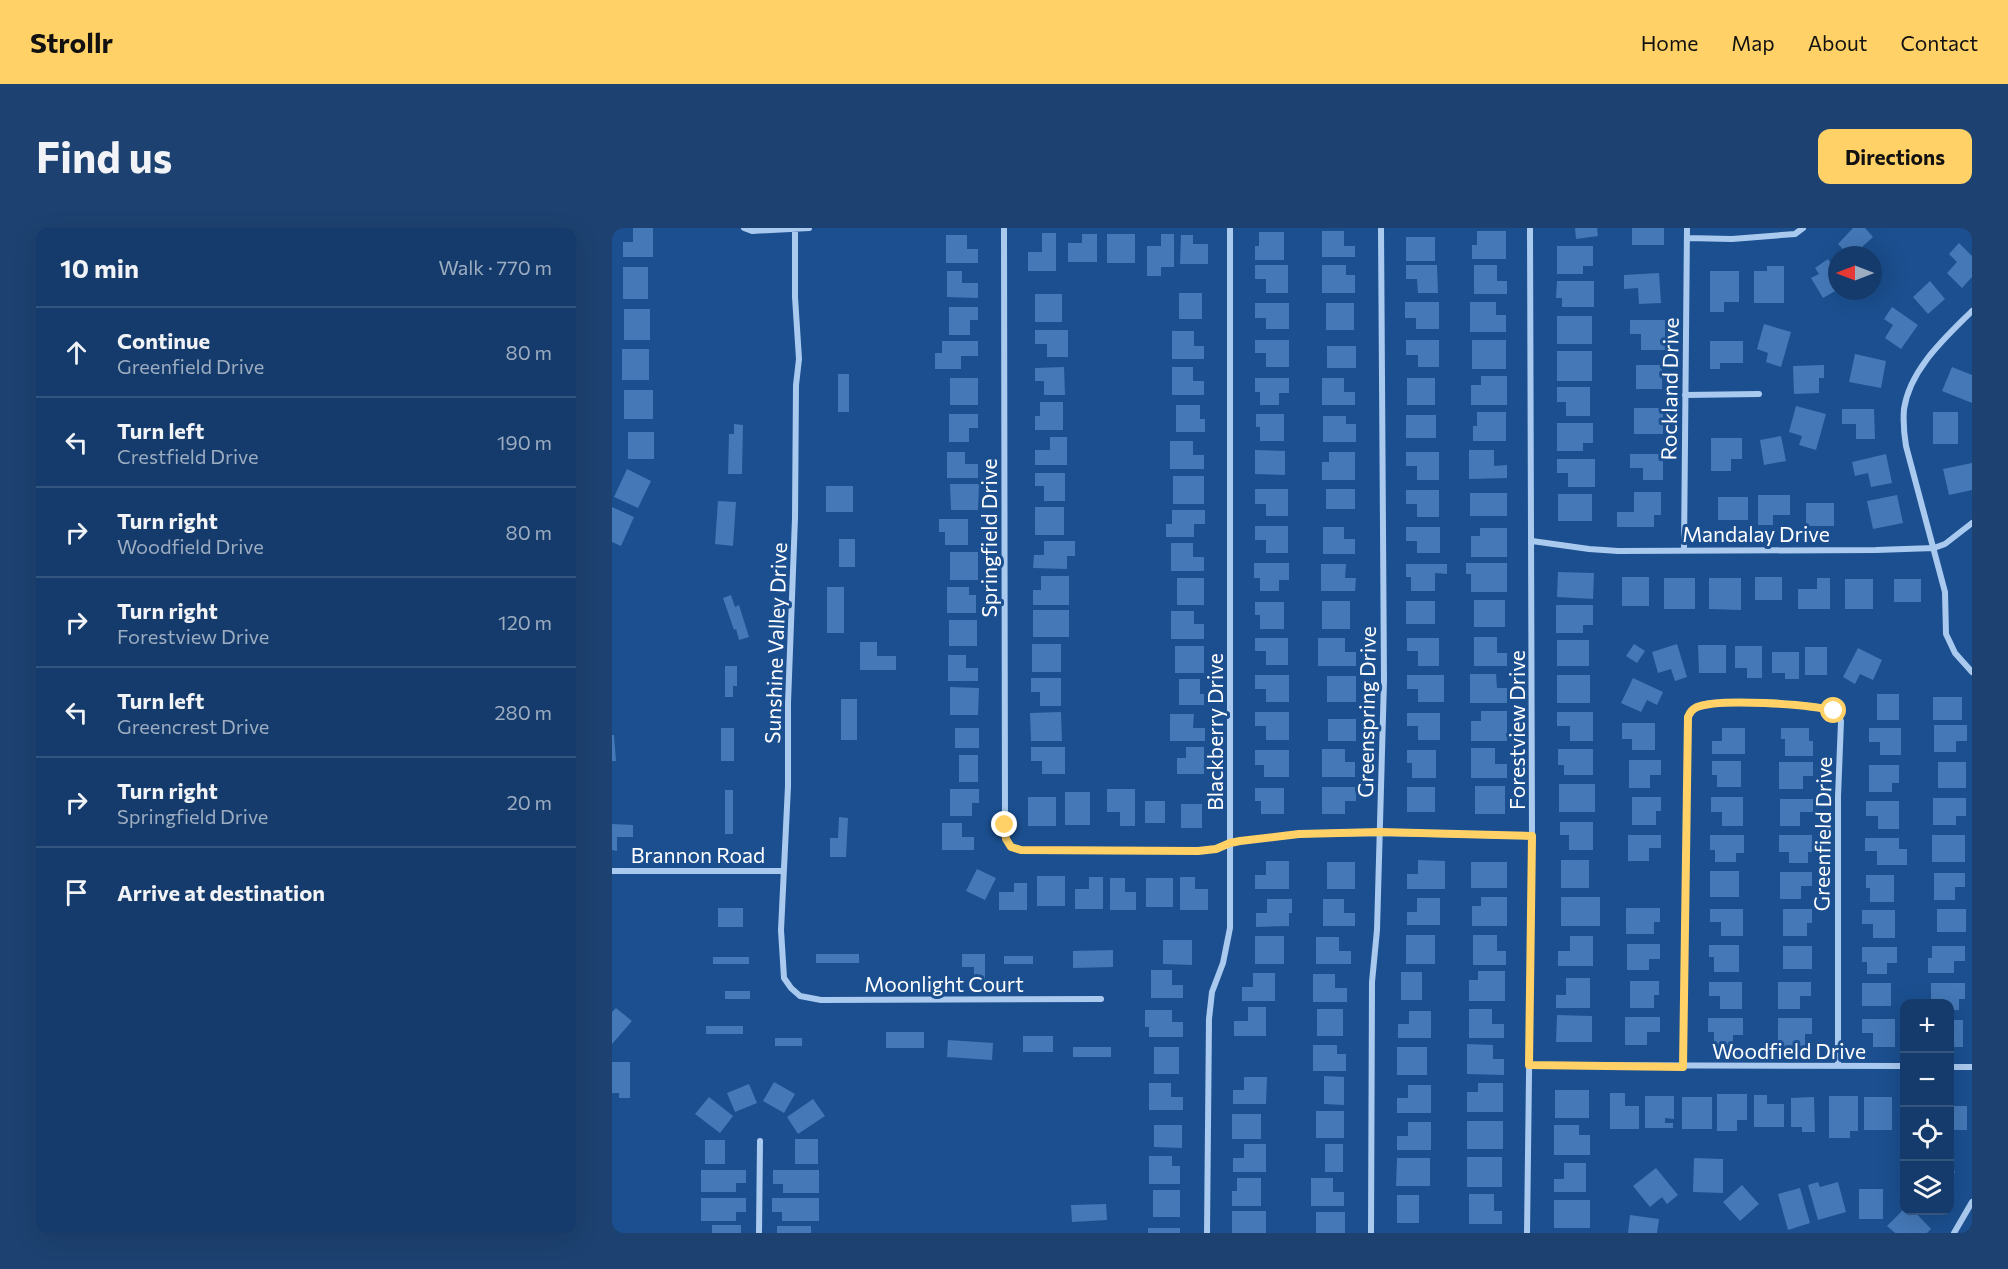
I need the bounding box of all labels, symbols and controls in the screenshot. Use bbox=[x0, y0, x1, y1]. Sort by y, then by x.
text: Strollr bbox=[30, 25, 113, 59]
text: Home bbox=[1641, 30, 1698, 55]
text: Map bbox=[1731, 30, 1775, 55]
text: About bbox=[1808, 30, 1867, 55]
text: Contact bbox=[1900, 30, 1978, 55]
button: Directions bbox=[1818, 129, 1972, 184]
text: Find us bbox=[36, 130, 172, 182]
north arrow bbox=[1828, 246, 1882, 300]
text: 10 min bbox=[60, 252, 139, 283]
text: Walk · 770 m bbox=[438, 255, 552, 279]
street label: Rockland Drive bbox=[1655, 317, 1683, 461]
text: Continue bbox=[117, 327, 210, 354]
icon: ahead bbox=[60, 336, 93, 369]
text: 80 m bbox=[506, 340, 552, 364]
text: Greenfield Drive bbox=[117, 354, 264, 378]
text: Turn left bbox=[117, 417, 204, 444]
icon: left bbox=[60, 426, 93, 459]
text: 190 m bbox=[497, 430, 552, 454]
text: Crestfield Drive bbox=[117, 444, 259, 468]
street label: Springfield Drive bbox=[976, 459, 1001, 617]
text: Turn right bbox=[117, 507, 218, 534]
icon: right bbox=[60, 516, 93, 549]
text: 80 m bbox=[506, 520, 552, 544]
street label: Mandalay Drive bbox=[1682, 521, 1830, 546]
text: Woodfield Drive bbox=[117, 534, 264, 558]
street label: Sunshine Valley Drive bbox=[759, 542, 791, 744]
text: Turn right bbox=[117, 597, 218, 624]
icon: right bbox=[60, 606, 93, 639]
text: 120 m bbox=[498, 610, 552, 634]
text: Forestview Drive bbox=[117, 624, 269, 648]
street label: Greenspring Drive bbox=[1352, 626, 1380, 798]
street label: Forestview Drive bbox=[1504, 650, 1529, 810]
street label: Blackberry Drive bbox=[1202, 653, 1227, 811]
text: Turn left bbox=[117, 687, 204, 714]
icon: left bbox=[60, 696, 93, 729]
route start bbox=[1820, 697, 1846, 723]
text: 280 m bbox=[494, 700, 552, 724]
text: Greencrest Drive bbox=[117, 714, 269, 738]
street label: Greenfield Drive bbox=[1808, 756, 1836, 912]
text: Turn right bbox=[117, 777, 218, 804]
icon: right bbox=[60, 786, 93, 819]
text: 20 m bbox=[507, 790, 552, 814]
text: Springfield Drive bbox=[117, 804, 268, 828]
route end bbox=[991, 811, 1017, 837]
street label: Brannon Road bbox=[631, 842, 765, 867]
icon: arrive bbox=[60, 876, 93, 909]
text: Arrive at destination bbox=[117, 879, 325, 906]
street label: Moonlight Court bbox=[864, 971, 1024, 996]
map controls bbox=[1900, 999, 1954, 1215]
button: + bbox=[1900, 999, 1954, 1053]
street label: Woodfield Drive bbox=[1712, 1038, 1866, 1063]
button: − bbox=[1900, 1053, 1954, 1107]
button: locate bbox=[1900, 1107, 1954, 1161]
button: layers bbox=[1900, 1161, 1954, 1215]

